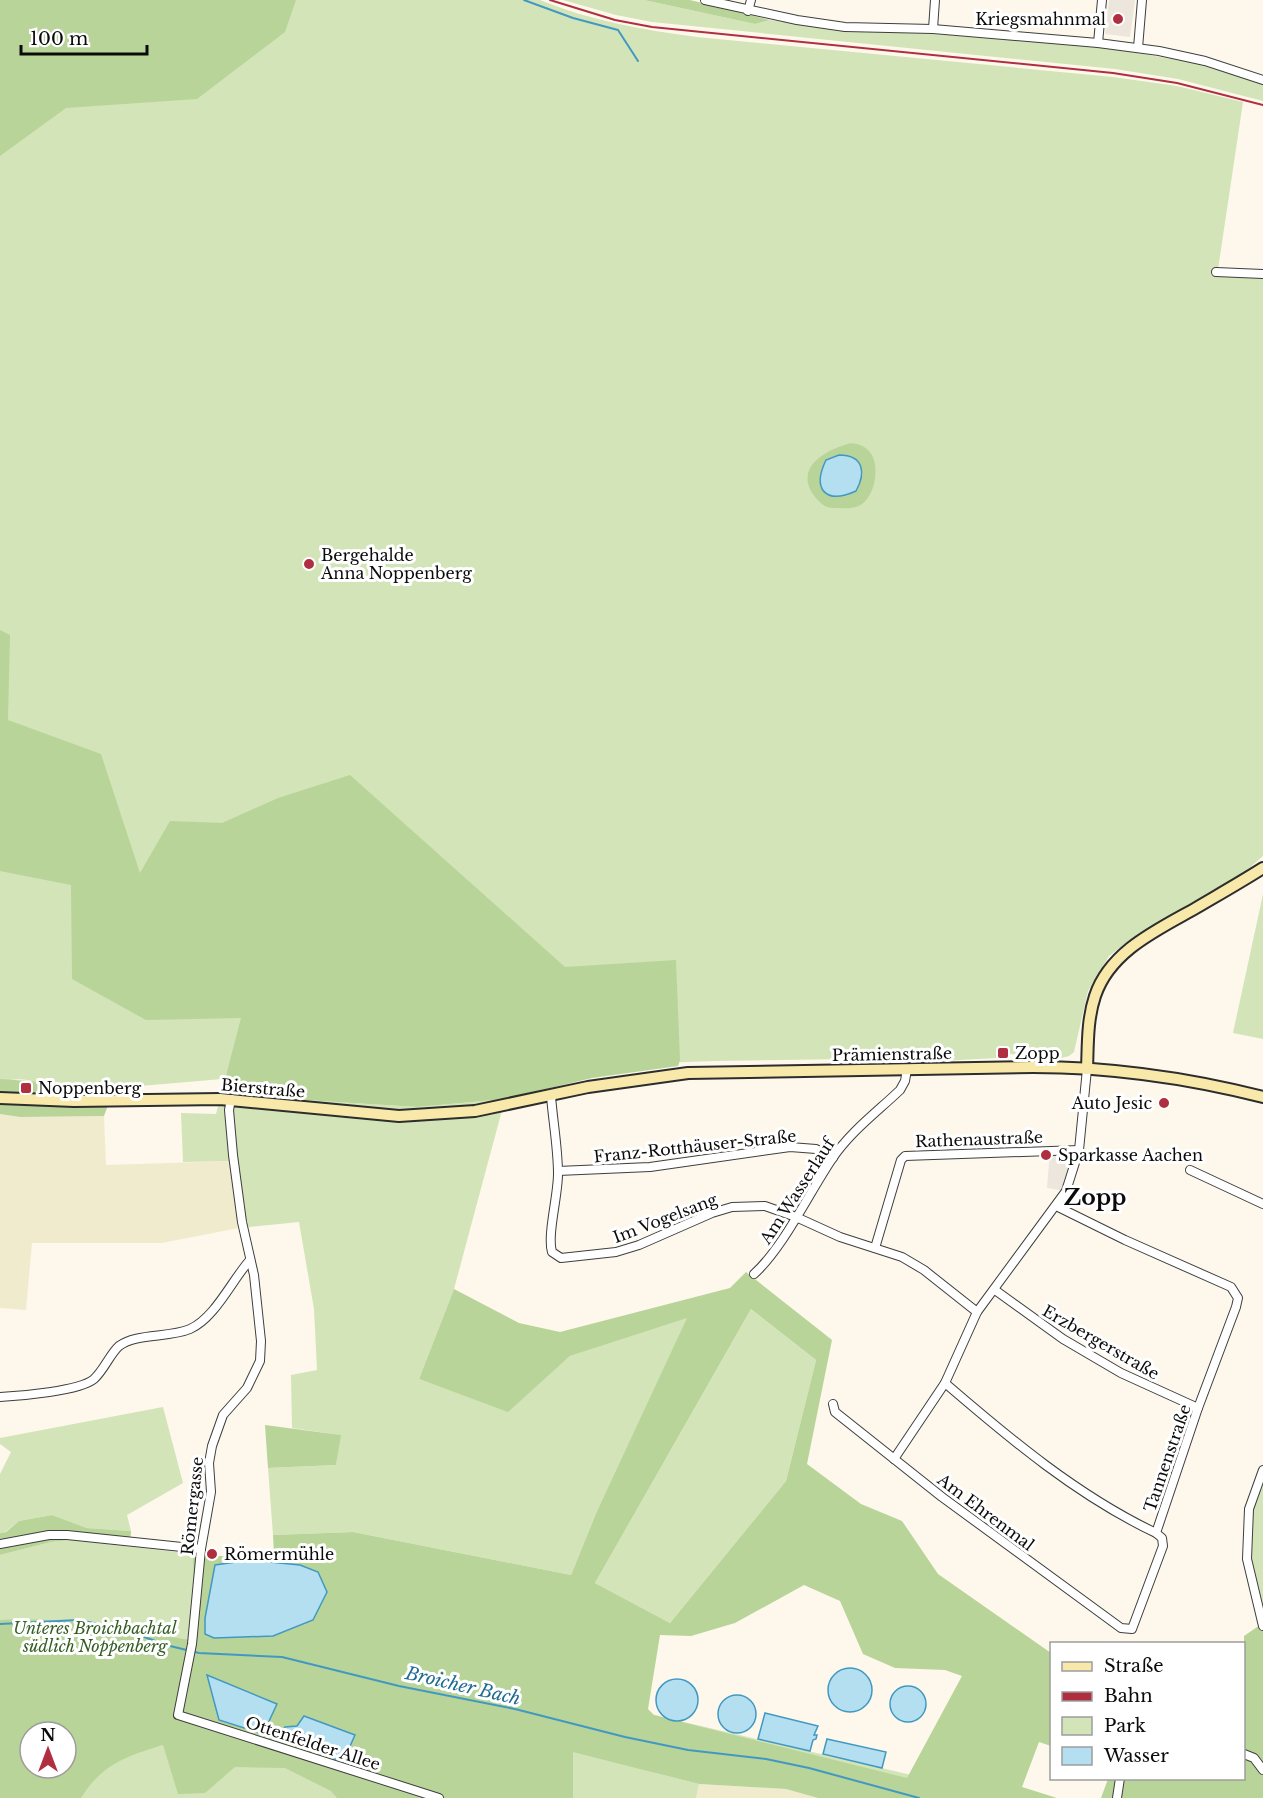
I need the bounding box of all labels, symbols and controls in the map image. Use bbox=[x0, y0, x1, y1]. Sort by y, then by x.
place label: Kriegsmahnmal bbox=[975, 9, 1106, 29]
marker: Kriegsmahnmal bbox=[1111, 12, 1125, 26]
scale bar bbox=[21, 18, 147, 56]
text: 100 m bbox=[30, 28, 88, 50]
place label: Bergehalde Anna Noppenberg bbox=[320, 545, 472, 583]
marker: Bergehalde Anna Noppenberg bbox=[302, 557, 316, 571]
street label: Prämienstraße bbox=[832, 1043, 952, 1065]
place label: Zopp bbox=[1015, 1043, 1060, 1063]
marker: Zopp bbox=[996, 1046, 1010, 1060]
street label: Bierstraße bbox=[220, 1074, 306, 1102]
place label: Noppenberg bbox=[38, 1078, 142, 1098]
marker: Noppenberg bbox=[19, 1081, 33, 1095]
place label: Auto Jesic bbox=[1071, 1093, 1152, 1113]
marker: Auto Jesic bbox=[1157, 1096, 1171, 1110]
street label: Franz-Rotthäuser-Straße bbox=[593, 1125, 797, 1167]
street label: Rathenaustraße bbox=[915, 1127, 1043, 1151]
street label: Am Wasserlauf bbox=[755, 1132, 840, 1249]
place label: Sparkasse Aachen bbox=[1058, 1145, 1203, 1165]
marker: Sparkasse Aachen bbox=[1039, 1148, 1053, 1162]
district label: Zopp bbox=[1064, 1184, 1126, 1211]
street label: Im Vogelsang bbox=[610, 1189, 720, 1247]
street label: Erzbergerstraße bbox=[1039, 1300, 1163, 1384]
street label: Tannenstraße bbox=[1139, 1402, 1195, 1514]
street label: Römergasse bbox=[177, 1456, 207, 1556]
street label: Am Ehrenmal bbox=[933, 1469, 1038, 1555]
place label: Römermühle bbox=[224, 1544, 334, 1564]
marker: Römermühle bbox=[205, 1547, 219, 1561]
park label: Unteres Broichbachtal südlich Noppenberg bbox=[13, 1618, 178, 1656]
legend bbox=[1050, 1642, 1245, 1780]
text: Straße bbox=[1104, 1655, 1164, 1677]
water label: Broicher Bach bbox=[402, 1662, 523, 1710]
text: Bahn bbox=[1104, 1685, 1153, 1707]
street label: Ottenfelder Allee bbox=[243, 1712, 383, 1774]
text: Park bbox=[1104, 1715, 1146, 1737]
north arrow bbox=[18, 1720, 78, 1780]
text: N bbox=[40, 1725, 56, 1745]
text: Wasser bbox=[1103, 1745, 1169, 1767]

